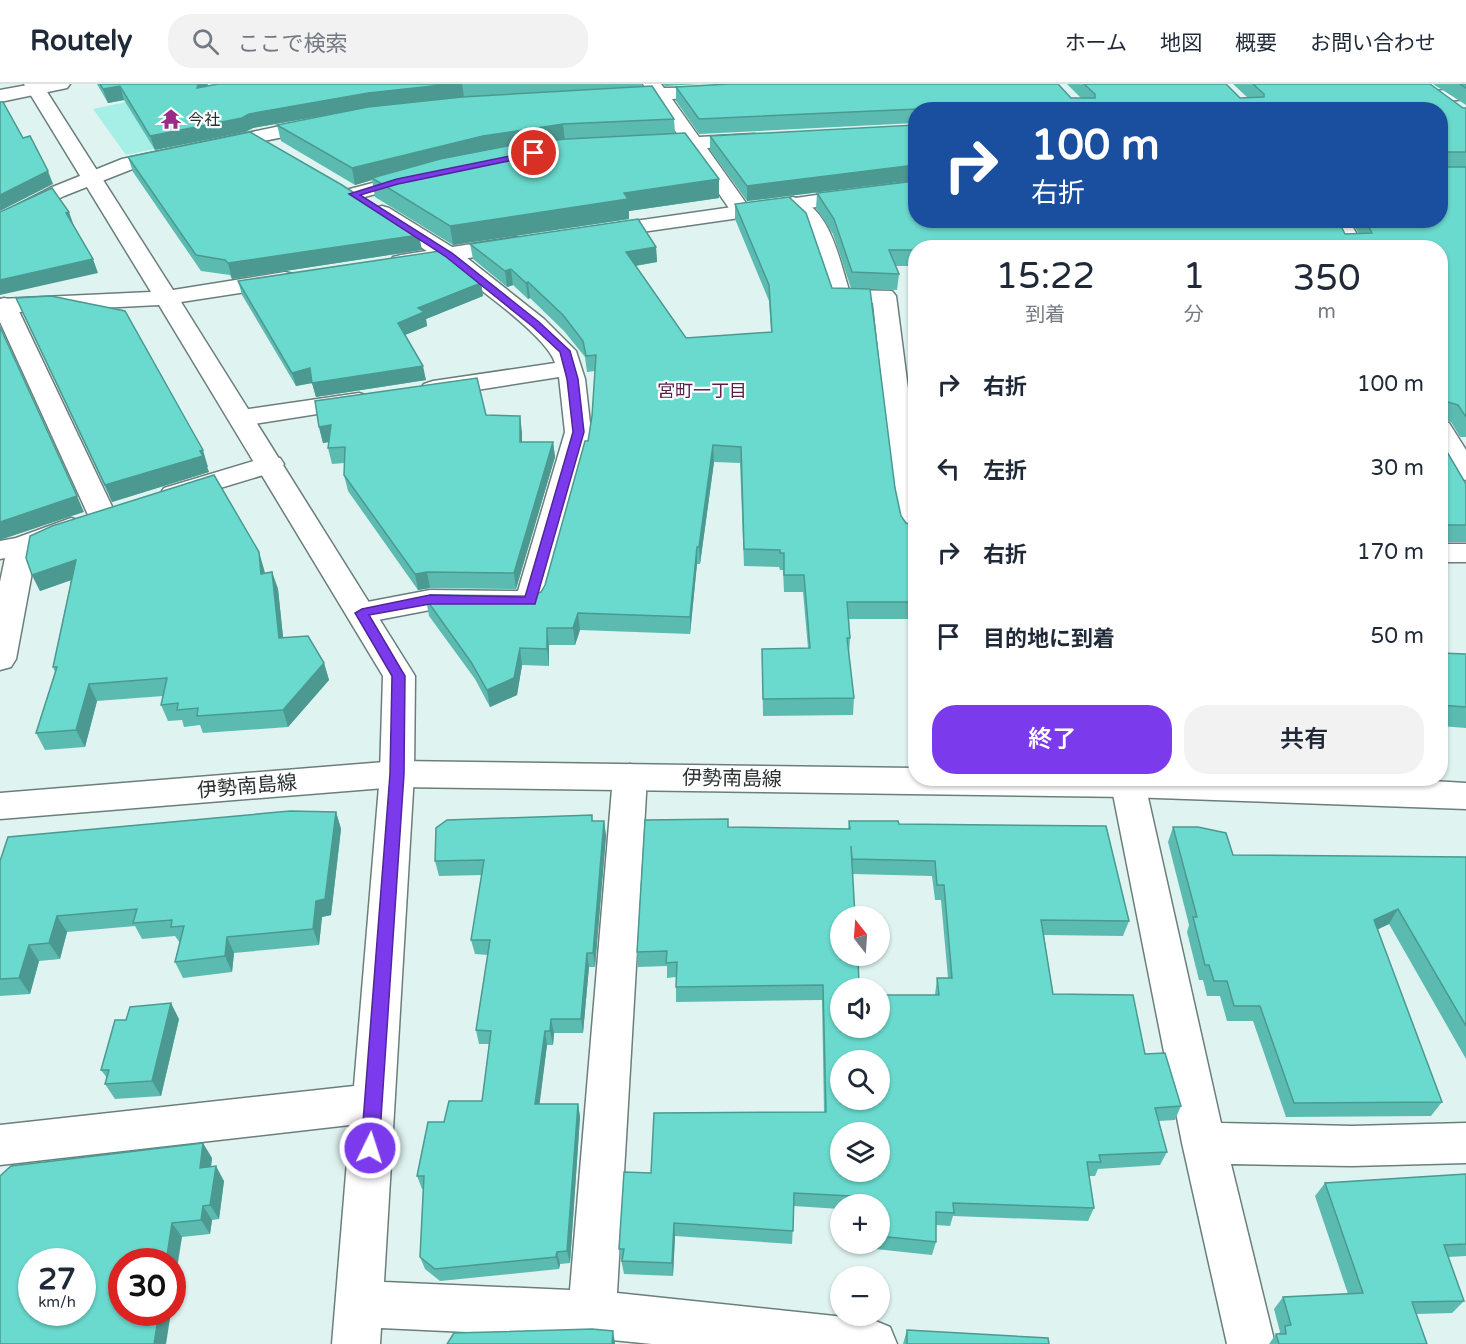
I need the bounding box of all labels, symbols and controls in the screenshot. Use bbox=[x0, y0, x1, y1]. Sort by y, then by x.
search box bbox=[168, 14, 588, 68]
text: Routely bbox=[30, 24, 132, 58]
icon: search bbox=[189, 25, 222, 58]
text: ここで検索 bbox=[237, 31, 347, 57]
text: ホーム bbox=[1065, 31, 1127, 56]
text: 地図 bbox=[1160, 31, 1202, 56]
text: 概要 bbox=[1235, 31, 1277, 56]
text: お問い合わせ bbox=[1310, 31, 1436, 56]
temple icon: 今社 bbox=[159, 107, 183, 131]
place label: 今社 bbox=[188, 110, 220, 130]
text: 100 m bbox=[1031, 120, 1160, 171]
icon: right bbox=[932, 126, 1010, 204]
pin bbox=[508, 127, 559, 178]
icon: arrive bbox=[517, 136, 550, 169]
text: 右折 bbox=[1031, 177, 1085, 210]
text: 15:22 bbox=[995, 255, 1095, 298]
text: 1 bbox=[1183, 255, 1205, 298]
text: 350 bbox=[1293, 257, 1361, 300]
text: m bbox=[1317, 300, 1336, 324]
text: 到着 bbox=[1025, 303, 1065, 327]
text: 分 bbox=[1184, 303, 1204, 327]
icon: right bbox=[932, 368, 965, 401]
text: 100 m bbox=[1357, 371, 1424, 397]
text: 右折 bbox=[983, 374, 1027, 400]
district label: 宮町一丁目 bbox=[657, 380, 747, 402]
icon: left bbox=[932, 452, 965, 485]
text: 30 m bbox=[1370, 455, 1424, 481]
text: 左折 bbox=[983, 458, 1027, 484]
icon: right bbox=[932, 536, 965, 569]
text: 170 m bbox=[1357, 539, 1424, 565]
text: 右折 bbox=[983, 542, 1027, 568]
icon: arrive bbox=[932, 620, 965, 653]
text: 50 m bbox=[1370, 623, 1424, 649]
text: 目的地に到着 bbox=[983, 626, 1115, 652]
button: 終了 bbox=[932, 705, 1172, 774]
button: 共有 bbox=[1184, 705, 1424, 774]
street label: 伊勢南島線 bbox=[682, 766, 782, 792]
street label: 伊勢南島線 bbox=[196, 771, 298, 803]
north arrow bbox=[830, 906, 890, 966]
map controls bbox=[830, 906, 890, 1326]
button: sound bbox=[830, 978, 890, 1038]
button: search bbox=[830, 1050, 890, 1110]
position arrow bbox=[338, 1116, 402, 1180]
button: layers bbox=[830, 1122, 890, 1182]
button: + bbox=[830, 1194, 890, 1254]
speed limit sign: 30 bbox=[108, 1248, 186, 1326]
text: 27 bbox=[38, 1261, 76, 1298]
button: − bbox=[830, 1266, 890, 1326]
text: km/h bbox=[38, 1293, 76, 1311]

